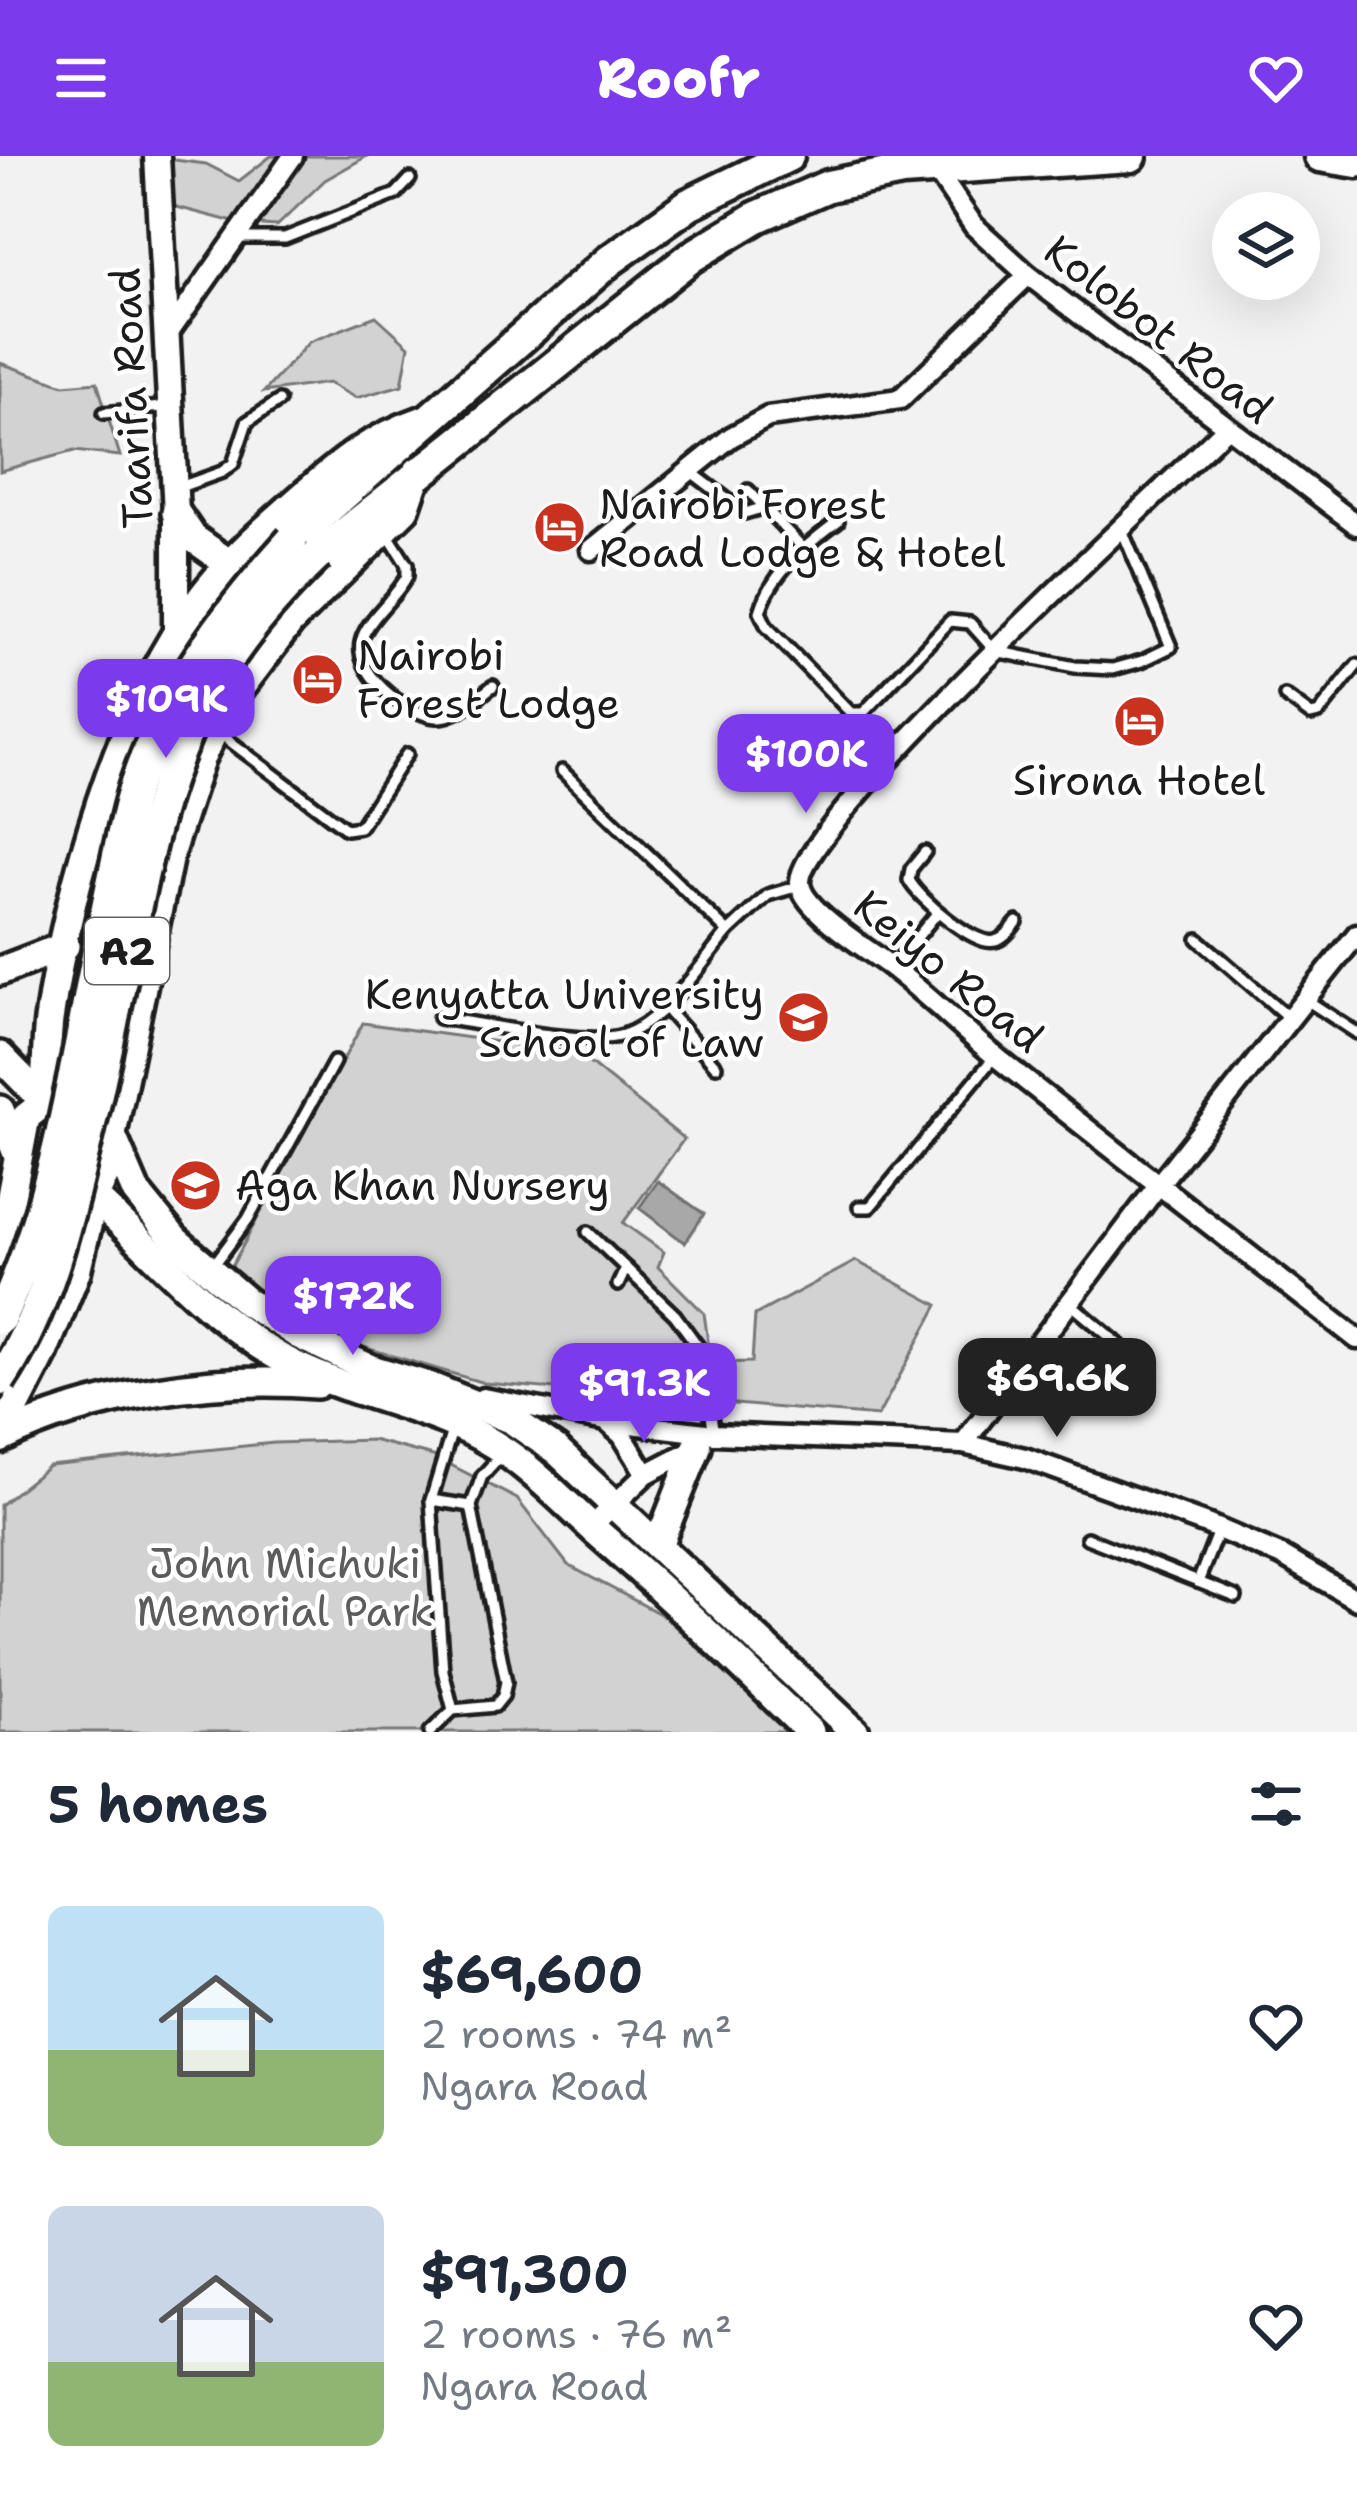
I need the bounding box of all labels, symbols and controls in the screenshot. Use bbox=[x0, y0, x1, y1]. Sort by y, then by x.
text: Roofr bbox=[597, 42, 760, 114]
icon: menu bbox=[48, 45, 114, 111]
icon: heart bbox=[1243, 45, 1309, 111]
map controls bbox=[1212, 192, 1320, 300]
button: layers bbox=[1212, 192, 1320, 300]
street label: Kolobot Road bbox=[1033, 222, 1285, 436]
street label: Taarifa Road bbox=[96, 266, 166, 530]
place label: Nairobi Forest Road Lodge & Hotel bbox=[599, 476, 1006, 580]
hotel icon: Nairobi Forest Road Lodge & Hotel bbox=[532, 500, 588, 556]
place label: Nairobi Forest Lodge bbox=[357, 627, 620, 731]
hotel icon: Nairobi Forest Lodge bbox=[290, 651, 346, 707]
pin: $109K bbox=[82, 659, 250, 761]
text: $109K bbox=[105, 672, 227, 724]
hotel icon: Sirona Hotel bbox=[1111, 693, 1167, 749]
pin: $100K bbox=[722, 714, 890, 816]
text: $100K bbox=[744, 727, 868, 779]
place label: Sirona Hotel bbox=[1013, 752, 1266, 808]
street label: Keiyo Road bbox=[842, 877, 1056, 1065]
road number: A2 bbox=[85, 918, 169, 984]
place label: Kenyatta University School of Law bbox=[365, 966, 764, 1070]
school or university icon: Kenyatta University School of Law bbox=[775, 990, 831, 1046]
school or university icon: Aga Khan Nursery bbox=[168, 1157, 224, 1213]
place label: Aga Khan Nursery bbox=[235, 1157, 610, 1213]
pin: $172K bbox=[269, 1256, 437, 1358]
text: $172K bbox=[292, 1269, 414, 1321]
pin: $69.6K bbox=[959, 1338, 1155, 1440]
pin: $91.3K bbox=[546, 1343, 742, 1445]
text: $69.6K bbox=[985, 1351, 1129, 1403]
text: $91.3K bbox=[578, 1356, 710, 1408]
park label: John Michuki Memorial Park bbox=[136, 1535, 434, 1639]
text: 5 homes bbox=[48, 1770, 268, 1838]
icon: filters bbox=[1243, 1771, 1309, 1837]
text: $69,600 bbox=[420, 1940, 643, 2008]
icon: home bbox=[144, 1954, 288, 2098]
icon: heart bbox=[1243, 1993, 1309, 2059]
text: 2 rooms · 74 m² bbox=[420, 2008, 732, 2060]
text: Ngara Road bbox=[420, 2060, 648, 2112]
text: $91,300 bbox=[420, 2240, 629, 2308]
icon: home bbox=[144, 2254, 288, 2398]
icon: heart bbox=[1243, 2293, 1309, 2359]
text: 2 rooms · 76 m² bbox=[420, 2308, 732, 2360]
text: Ngara Road bbox=[420, 2360, 648, 2412]

